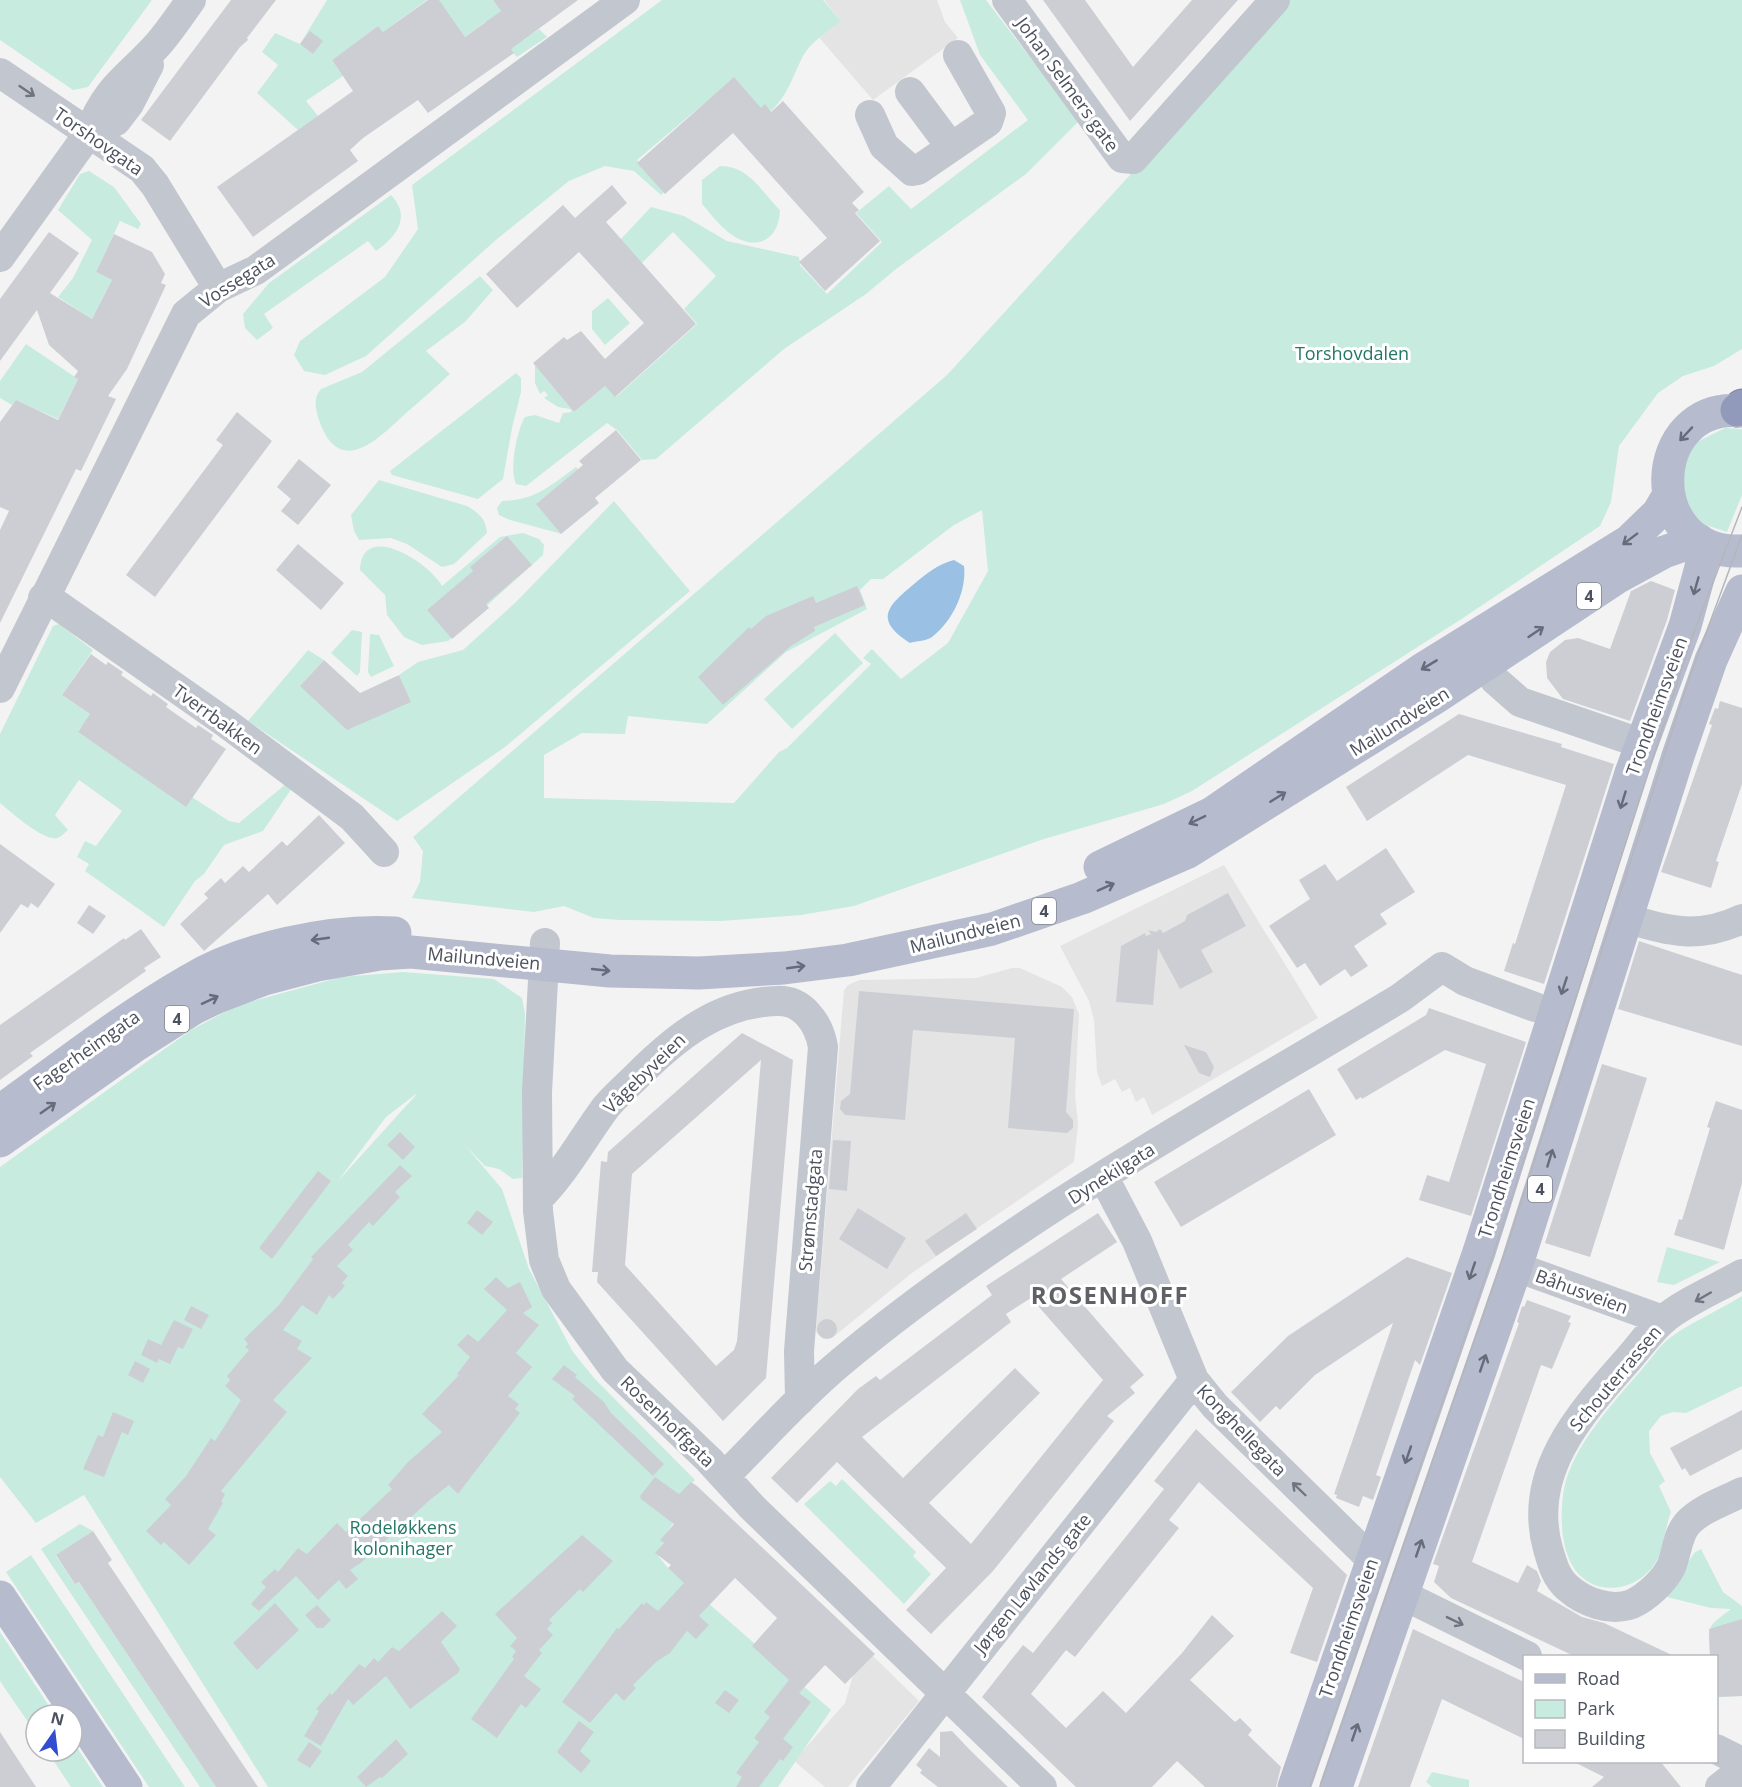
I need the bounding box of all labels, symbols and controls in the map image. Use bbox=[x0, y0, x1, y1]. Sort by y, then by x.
street label: Johan Selmers gate bbox=[1010, 10, 1125, 156]
one-way arrow bbox=[18, 85, 35, 97]
street label: Torshovgata bbox=[50, 101, 148, 181]
street label: Vossegata bbox=[195, 247, 279, 313]
park label: Torshovdalen bbox=[1295, 341, 1409, 365]
one-way arrow bbox=[1679, 426, 1693, 441]
one-way arrow bbox=[1622, 533, 1638, 546]
one-way arrow bbox=[1690, 576, 1702, 595]
road number: 4 bbox=[1577, 583, 1601, 609]
one-way arrow bbox=[1527, 626, 1543, 638]
street label: Trondheimsveien bbox=[1620, 633, 1692, 779]
one-way arrow bbox=[1421, 660, 1438, 672]
street label: Tverrbakken bbox=[169, 678, 267, 760]
street label: Mailundveien bbox=[1345, 681, 1453, 761]
one-way arrow bbox=[1269, 790, 1286, 802]
one-way arrow bbox=[1617, 790, 1628, 809]
one-way arrow bbox=[1189, 814, 1207, 826]
one-way arrow bbox=[1097, 881, 1115, 892]
road number: 4 bbox=[1032, 898, 1056, 924]
street label: Mailundveien bbox=[907, 908, 1023, 958]
one-way arrow bbox=[311, 933, 331, 944]
street label: Mailundveien bbox=[427, 941, 541, 975]
one-way arrow bbox=[786, 961, 806, 972]
one-way arrow bbox=[591, 965, 611, 976]
one-way arrow bbox=[1558, 976, 1569, 995]
one-way arrow bbox=[200, 993, 218, 1005]
street label: Fagerheimgata bbox=[28, 1004, 144, 1096]
road number: 4 bbox=[165, 1006, 189, 1032]
street label: Vågebyveien bbox=[598, 1028, 690, 1118]
street label: Trondheimsveien bbox=[1472, 1095, 1540, 1241]
one-way arrow bbox=[39, 1102, 55, 1114]
street label: Dynekilgata bbox=[1063, 1137, 1159, 1209]
street label: Strømstadgata bbox=[793, 1148, 827, 1272]
one-way arrow bbox=[1545, 1149, 1556, 1168]
road number: 4 bbox=[1528, 1176, 1552, 1202]
one-way arrow bbox=[1466, 1261, 1477, 1280]
street label: Båhusveien bbox=[1532, 1263, 1632, 1319]
district label: ROSENHOFF bbox=[1031, 1278, 1189, 1311]
one-way arrow bbox=[1695, 1291, 1712, 1303]
street label: Schouterrassen bbox=[1564, 1320, 1666, 1436]
one-way arrow bbox=[1478, 1354, 1489, 1373]
street label: Rosenhoffgata bbox=[616, 1370, 720, 1472]
street label: Konghellegata bbox=[1192, 1379, 1292, 1481]
one-way arrow bbox=[1401, 1446, 1412, 1464]
one-way arrow bbox=[1292, 1482, 1307, 1496]
street label: Jørgen Løvlands gate bbox=[967, 1508, 1096, 1660]
park label: Rodeløkkens kolonihager bbox=[349, 1515, 457, 1560]
one-way arrow bbox=[1414, 1539, 1425, 1558]
street label: Trondheimsveien bbox=[1313, 1555, 1383, 1701]
one-way arrow bbox=[1446, 1616, 1464, 1628]
legend bbox=[1523, 1655, 1718, 1763]
text: Road bbox=[1577, 1666, 1620, 1690]
text: Park bbox=[1577, 1696, 1615, 1720]
north arrow bbox=[24, 1703, 84, 1763]
text: N bbox=[49, 1706, 67, 1731]
one-way arrow bbox=[1350, 1723, 1361, 1742]
text: Building bbox=[1577, 1726, 1645, 1750]

